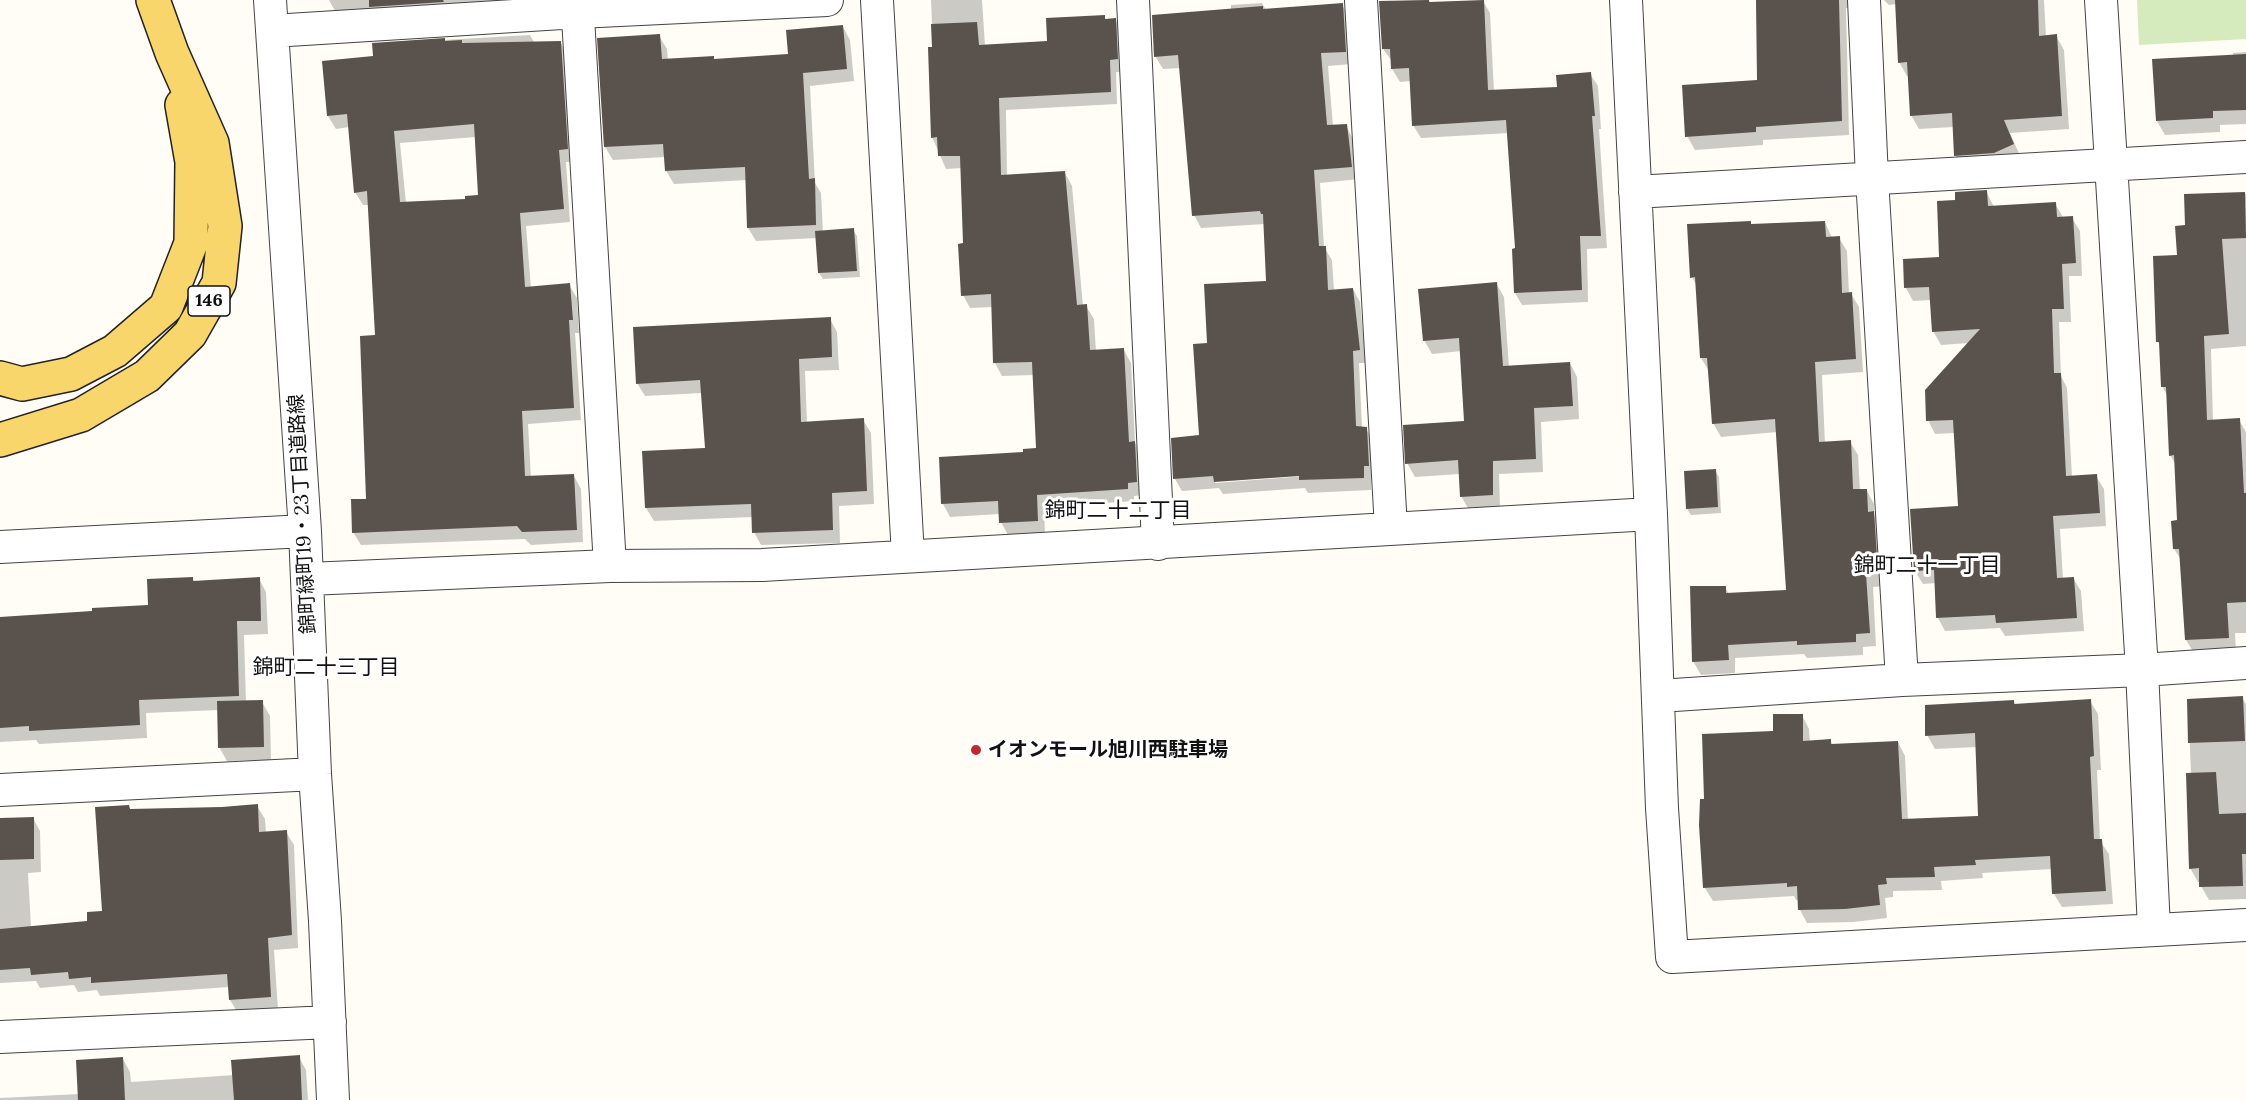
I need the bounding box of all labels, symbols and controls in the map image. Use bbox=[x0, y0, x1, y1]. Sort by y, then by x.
road number: 146 bbox=[188, 286, 230, 316]
street label: 錦町緑町19・23丁目道路線 bbox=[285, 393, 321, 635]
district label: 錦町二十二丁目 bbox=[1045, 498, 1191, 524]
district label: 錦町二十一丁目 bbox=[1854, 553, 2000, 579]
district label: 錦町二十三丁目 bbox=[253, 655, 399, 681]
place label: イオンモール旭川西駐車場 bbox=[988, 738, 1228, 762]
marker: イオンモール旭川西駐車場 bbox=[969, 743, 983, 757]

